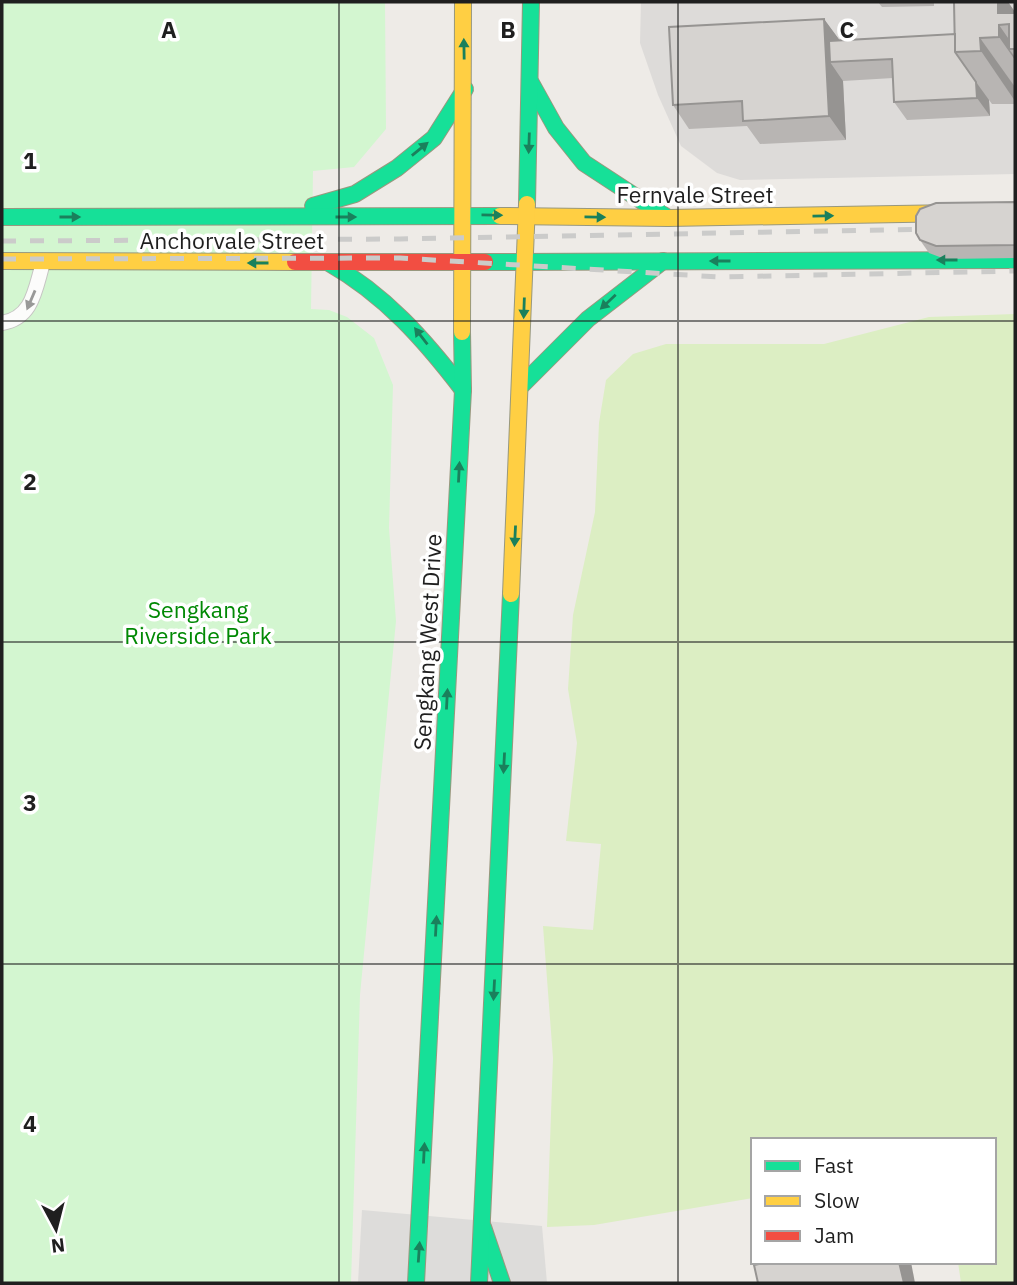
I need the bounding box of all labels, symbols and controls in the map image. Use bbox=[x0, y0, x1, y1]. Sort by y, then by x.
text: A bbox=[161, 14, 177, 44]
text: B bbox=[500, 14, 516, 44]
text: C bbox=[840, 14, 855, 44]
one-way arrow bbox=[459, 37, 470, 59]
one-way arrow bbox=[523, 133, 534, 155]
one-way arrow bbox=[410, 142, 428, 157]
text: 1 bbox=[23, 145, 37, 175]
street label: Fernvale Street bbox=[616, 179, 774, 209]
one-way arrow bbox=[481, 209, 503, 221]
one-way arrow bbox=[812, 210, 834, 222]
one-way arrow bbox=[59, 211, 81, 223]
one-way arrow bbox=[336, 211, 358, 223]
one-way arrow bbox=[584, 211, 606, 223]
street label: Anchorvale Street bbox=[140, 225, 324, 255]
one-way arrow bbox=[936, 254, 958, 266]
one-way arrow bbox=[708, 255, 730, 267]
one-way arrow bbox=[247, 257, 269, 269]
one-way arrow bbox=[25, 290, 36, 311]
one-way arrow bbox=[600, 293, 617, 309]
one-way arrow bbox=[518, 298, 529, 320]
one-way arrow bbox=[415, 327, 429, 345]
one-way arrow bbox=[453, 461, 464, 483]
text: 2 bbox=[23, 466, 37, 496]
one-way arrow bbox=[509, 525, 520, 547]
street label: Sengkang West Drive bbox=[406, 533, 448, 751]
park label: Sengkang Riverside Park bbox=[124, 594, 272, 650]
one-way arrow bbox=[442, 688, 453, 710]
one-way arrow bbox=[499, 752, 510, 774]
text: 3 bbox=[23, 787, 37, 817]
one-way arrow bbox=[430, 915, 441, 937]
one-way arrow bbox=[489, 980, 500, 1002]
text: 4 bbox=[23, 1108, 37, 1138]
legend bbox=[751, 1138, 996, 1264]
one-way arrow bbox=[419, 1142, 430, 1164]
text: Fast bbox=[814, 1151, 854, 1179]
text: Slow bbox=[814, 1186, 860, 1214]
north arrow bbox=[21, 1194, 91, 1264]
text: Jam bbox=[814, 1221, 854, 1249]
text: N bbox=[50, 1233, 66, 1259]
one-way arrow bbox=[413, 1241, 424, 1263]

